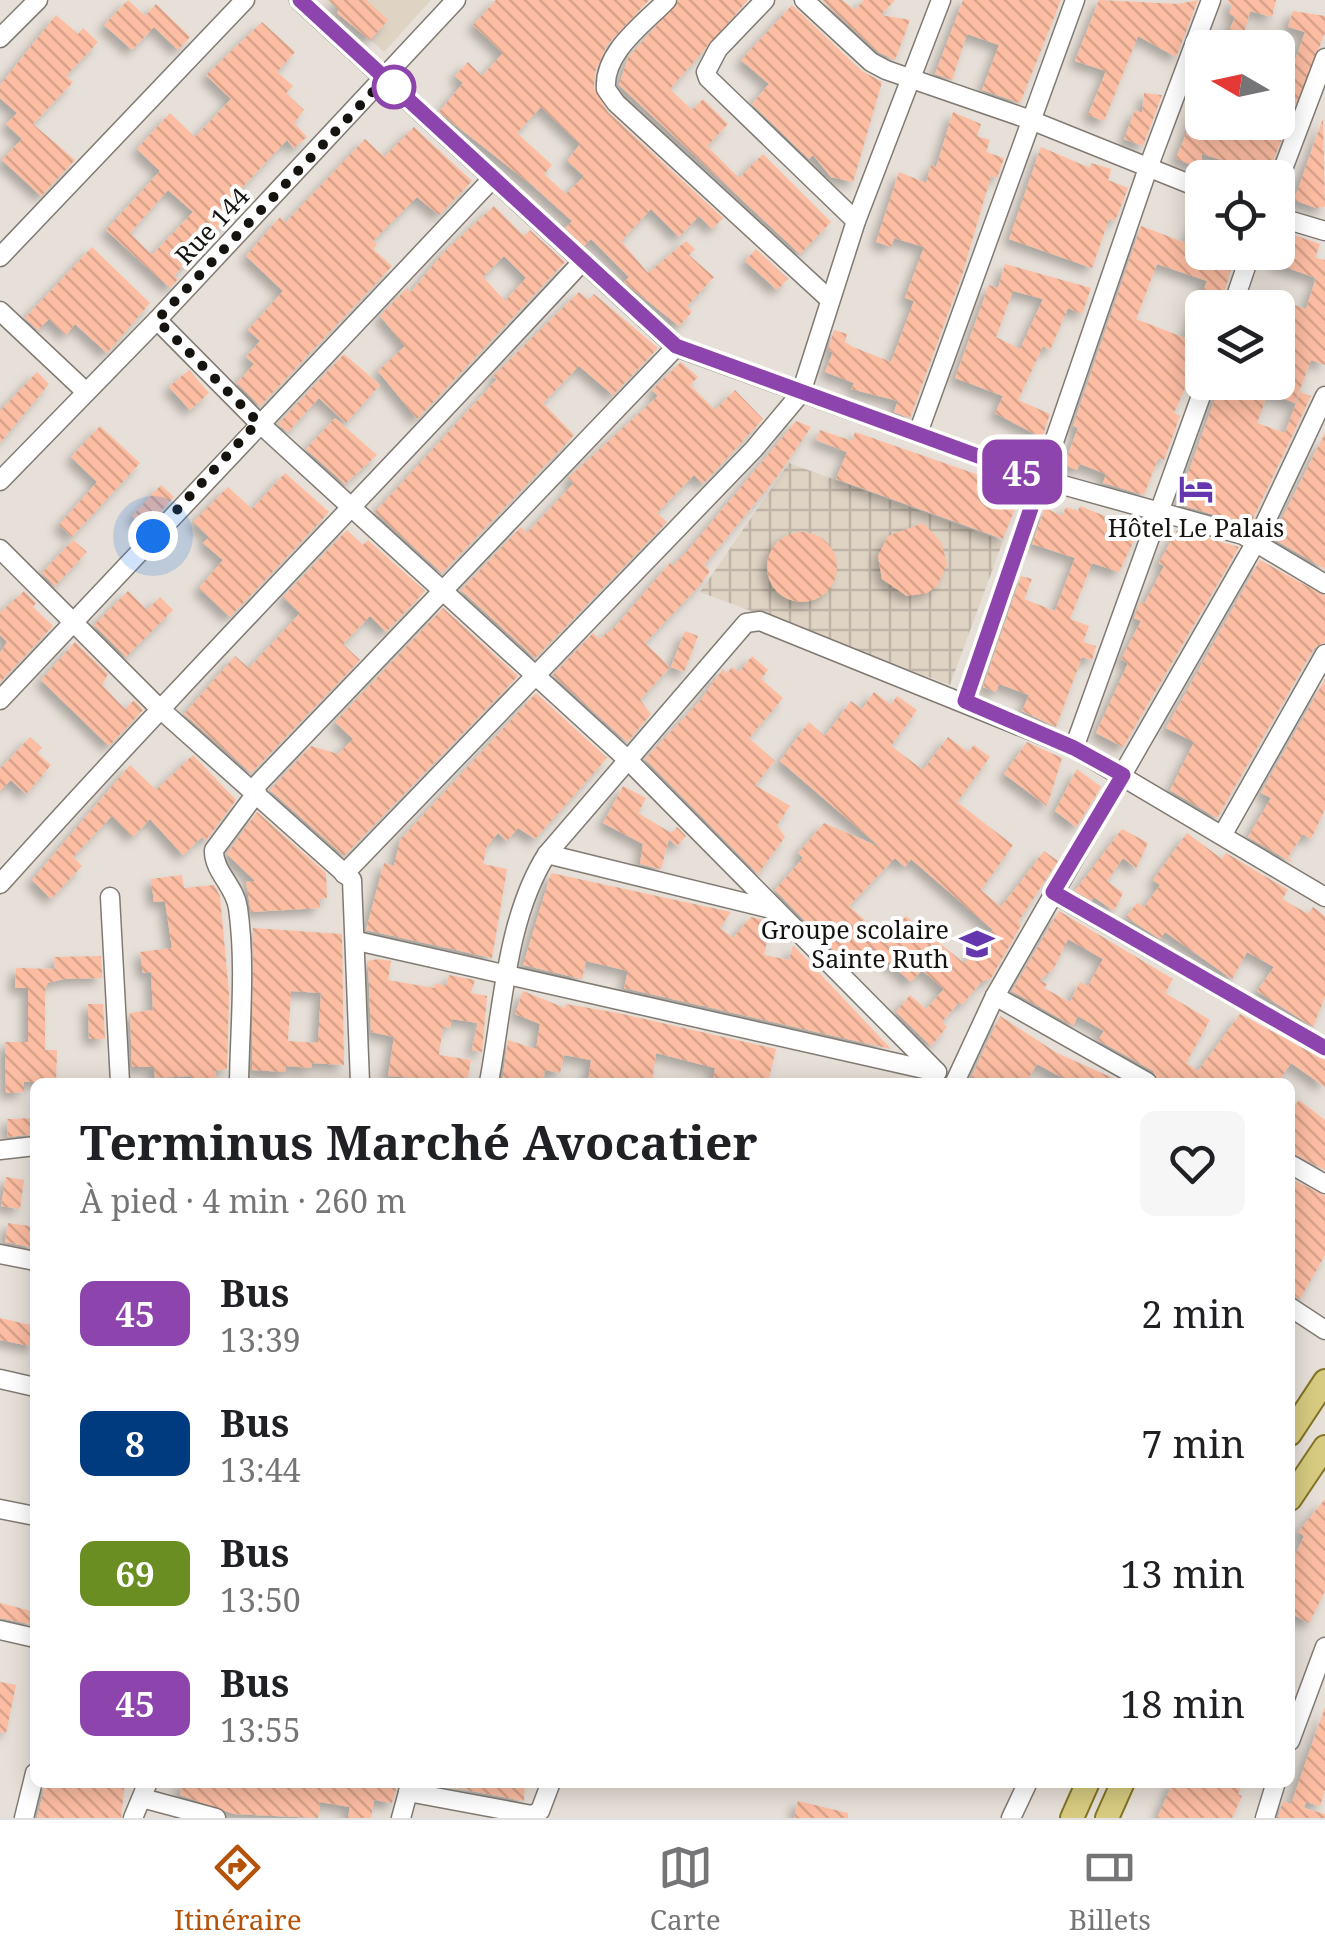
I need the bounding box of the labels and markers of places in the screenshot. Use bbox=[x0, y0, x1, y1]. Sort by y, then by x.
unlabelled marker bbox=[373, 66, 415, 108]
hotel icon: Hôtel Le Palais bbox=[1177, 470, 1215, 508]
place label: Hôtel Le Palais bbox=[1108, 510, 1284, 544]
place label: Groupe scolaire Sainte Ruth bbox=[761, 912, 949, 975]
school or university icon: Groupe scolaire Sainte Ruth bbox=[958, 925, 996, 963]

